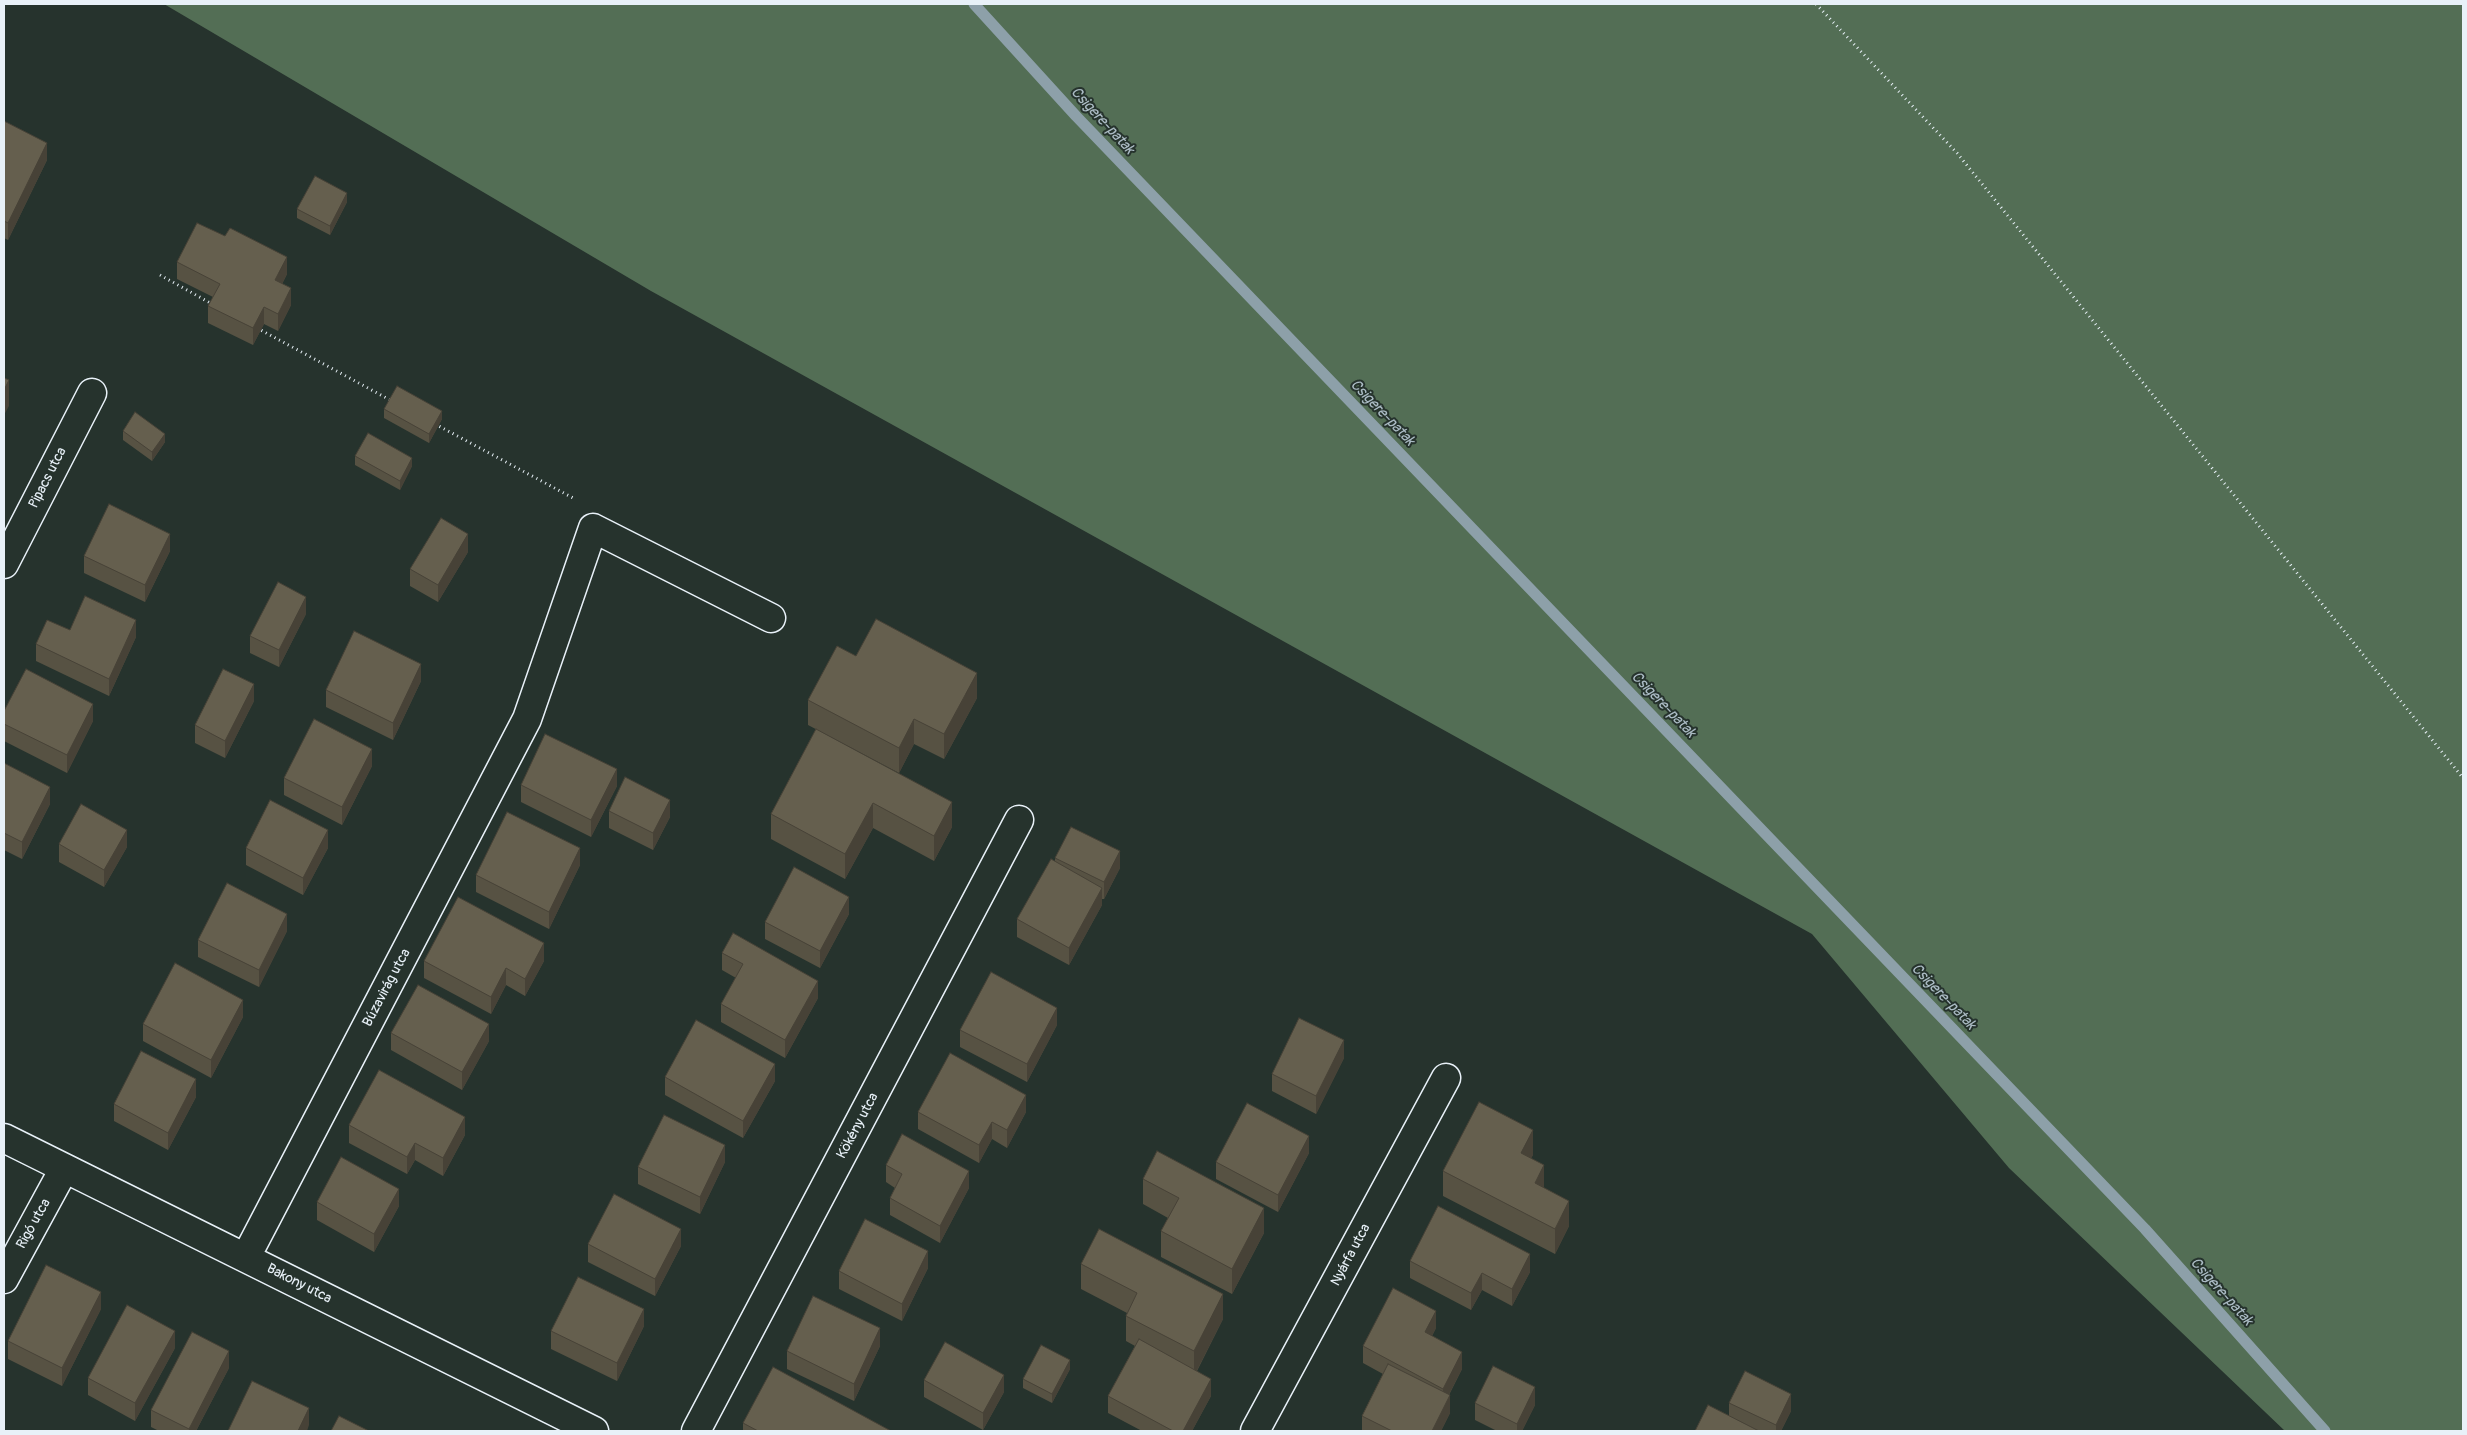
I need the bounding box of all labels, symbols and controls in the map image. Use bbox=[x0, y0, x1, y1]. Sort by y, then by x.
water label: Csigere-patak bbox=[1066, 84, 1138, 158]
water label: Csigere-patak bbox=[1346, 376, 1418, 450]
street label: Pipacs utca bbox=[26, 445, 70, 511]
water label: Csigere-patak bbox=[1627, 668, 1699, 742]
street label: Búzavirág utca bbox=[359, 946, 415, 1030]
water label: Csigere-patak bbox=[1907, 960, 1979, 1034]
street label: Kökény utca bbox=[834, 1090, 882, 1162]
street label: Rigó utca bbox=[13, 1196, 55, 1252]
street label: Nyárfa utca bbox=[1328, 1221, 1374, 1289]
water label: Csigere-patak bbox=[2186, 1254, 2256, 1330]
street label: Bakony utca bbox=[264, 1260, 334, 1308]

